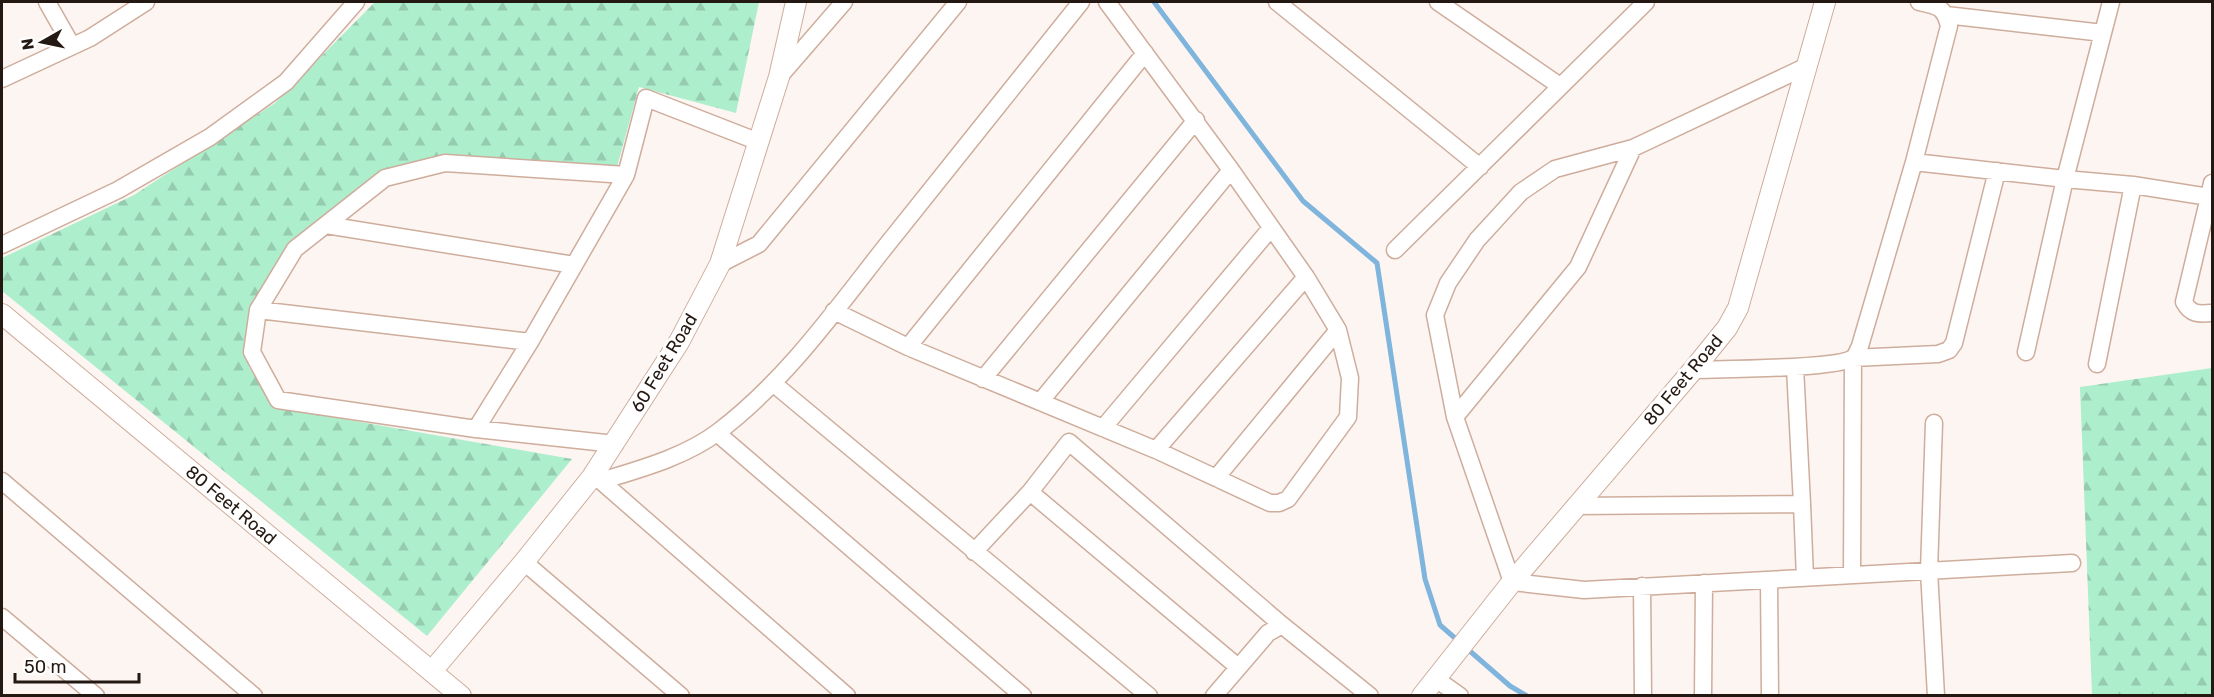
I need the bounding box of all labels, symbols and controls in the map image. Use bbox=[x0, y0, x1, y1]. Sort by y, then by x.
north arrow bbox=[12, 12, 72, 72]
text: N bbox=[17, 37, 38, 51]
street label: 60 Feet Road bbox=[626, 310, 702, 416]
street label: 80 Feet Road bbox=[1639, 330, 1727, 430]
street label: 80 Feet Road bbox=[181, 461, 281, 549]
scale bar bbox=[15, 646, 140, 684]
text: 50 m bbox=[24, 656, 67, 678]

